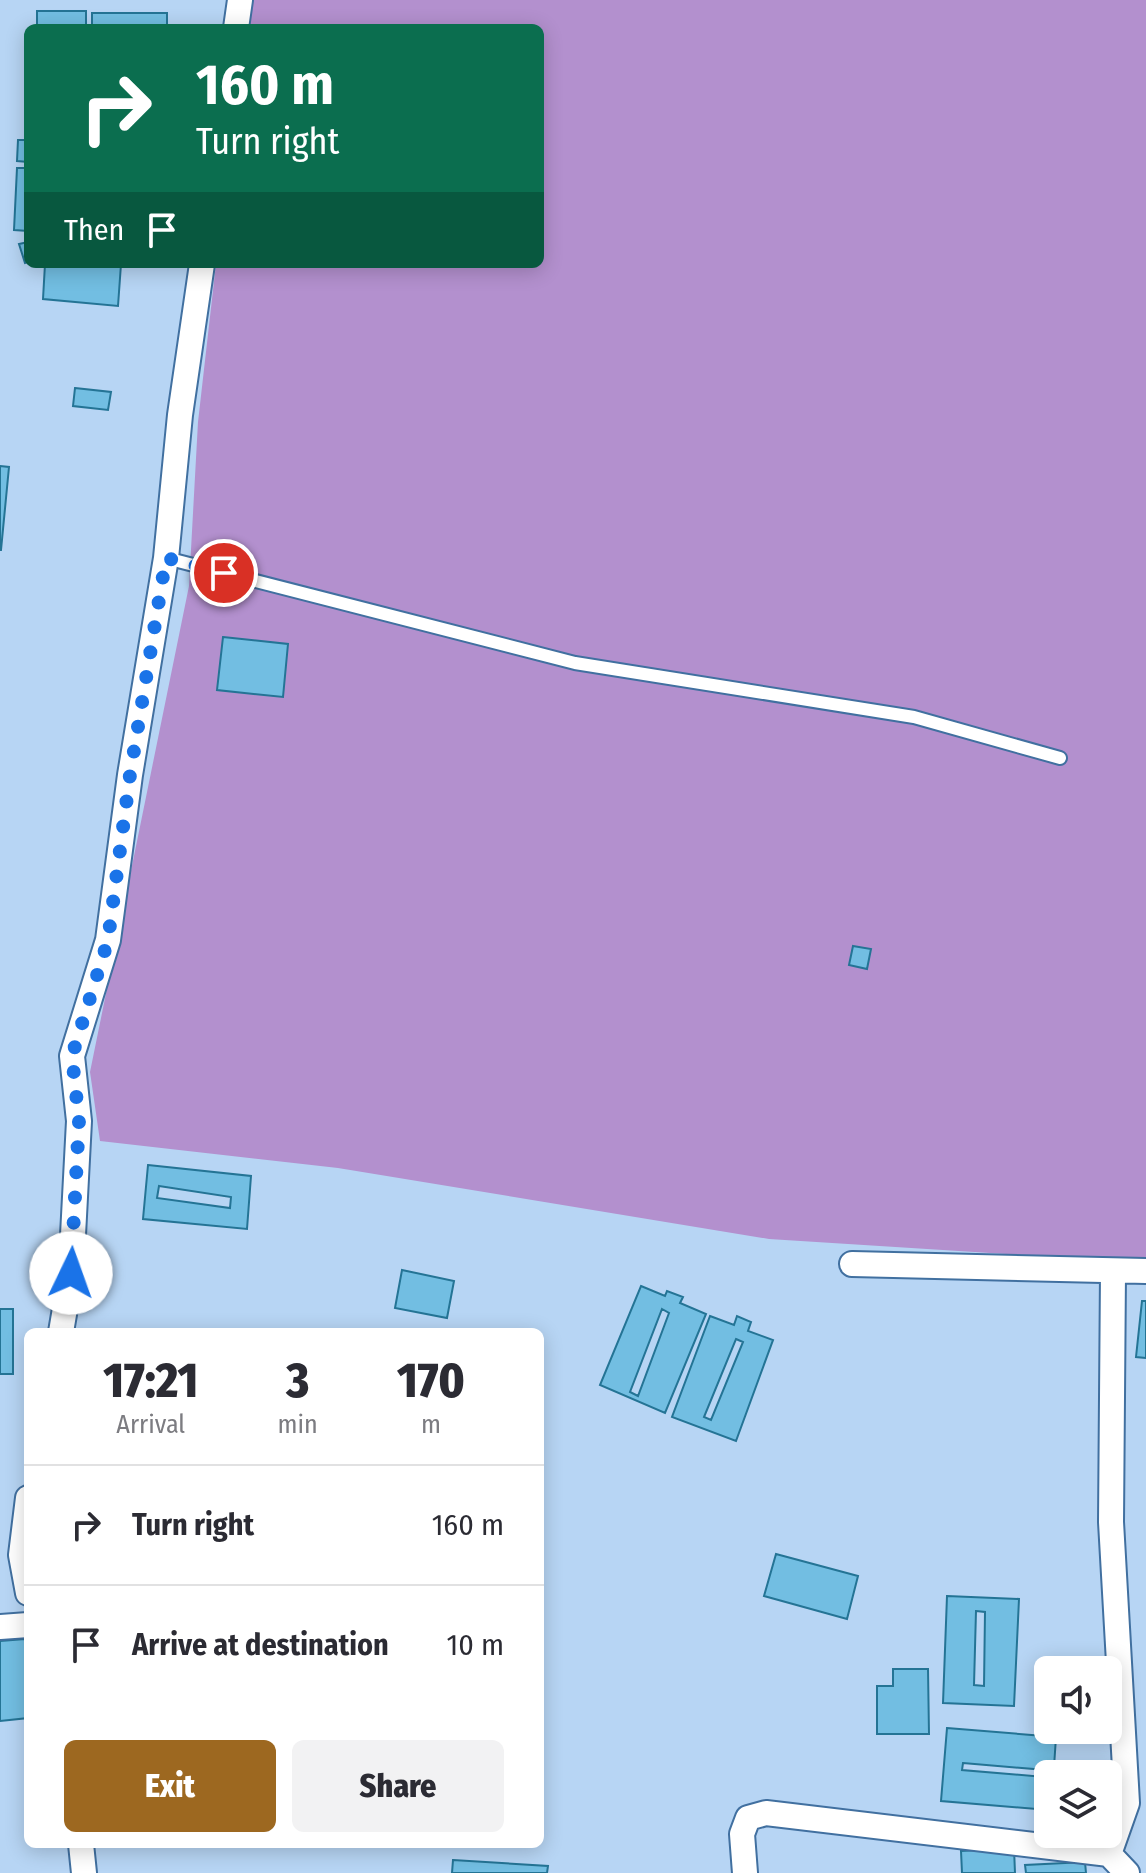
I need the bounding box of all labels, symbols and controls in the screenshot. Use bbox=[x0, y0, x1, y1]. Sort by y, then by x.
text: 160 m bbox=[196, 52, 334, 119]
icon: right bbox=[64, 56, 168, 160]
text: Turn right bbox=[196, 120, 339, 164]
icon: arrive bbox=[140, 208, 184, 252]
text: Then bbox=[64, 212, 124, 248]
pin bbox=[190, 539, 258, 607]
icon: arrive bbox=[202, 551, 246, 595]
position arrow bbox=[29, 1231, 113, 1315]
text: 17:21 bbox=[103, 1352, 198, 1410]
text: 3 bbox=[286, 1352, 309, 1410]
text: 170 bbox=[397, 1352, 465, 1410]
text: Arrival bbox=[116, 1409, 185, 1440]
text: min bbox=[278, 1409, 318, 1440]
text: m bbox=[421, 1409, 441, 1440]
icon: right bbox=[64, 1503, 108, 1547]
text: Turn right bbox=[132, 1507, 254, 1543]
text: 160 m bbox=[432, 1507, 504, 1543]
icon: arrive bbox=[64, 1623, 108, 1667]
text: Arrive at destination bbox=[132, 1627, 389, 1663]
text: 10 m bbox=[447, 1627, 504, 1663]
map controls bbox=[1034, 1656, 1122, 1848]
button: sound bbox=[1034, 1656, 1122, 1744]
button: Exit bbox=[64, 1740, 276, 1832]
button: Share bbox=[292, 1740, 504, 1832]
button: layers bbox=[1034, 1760, 1122, 1848]

